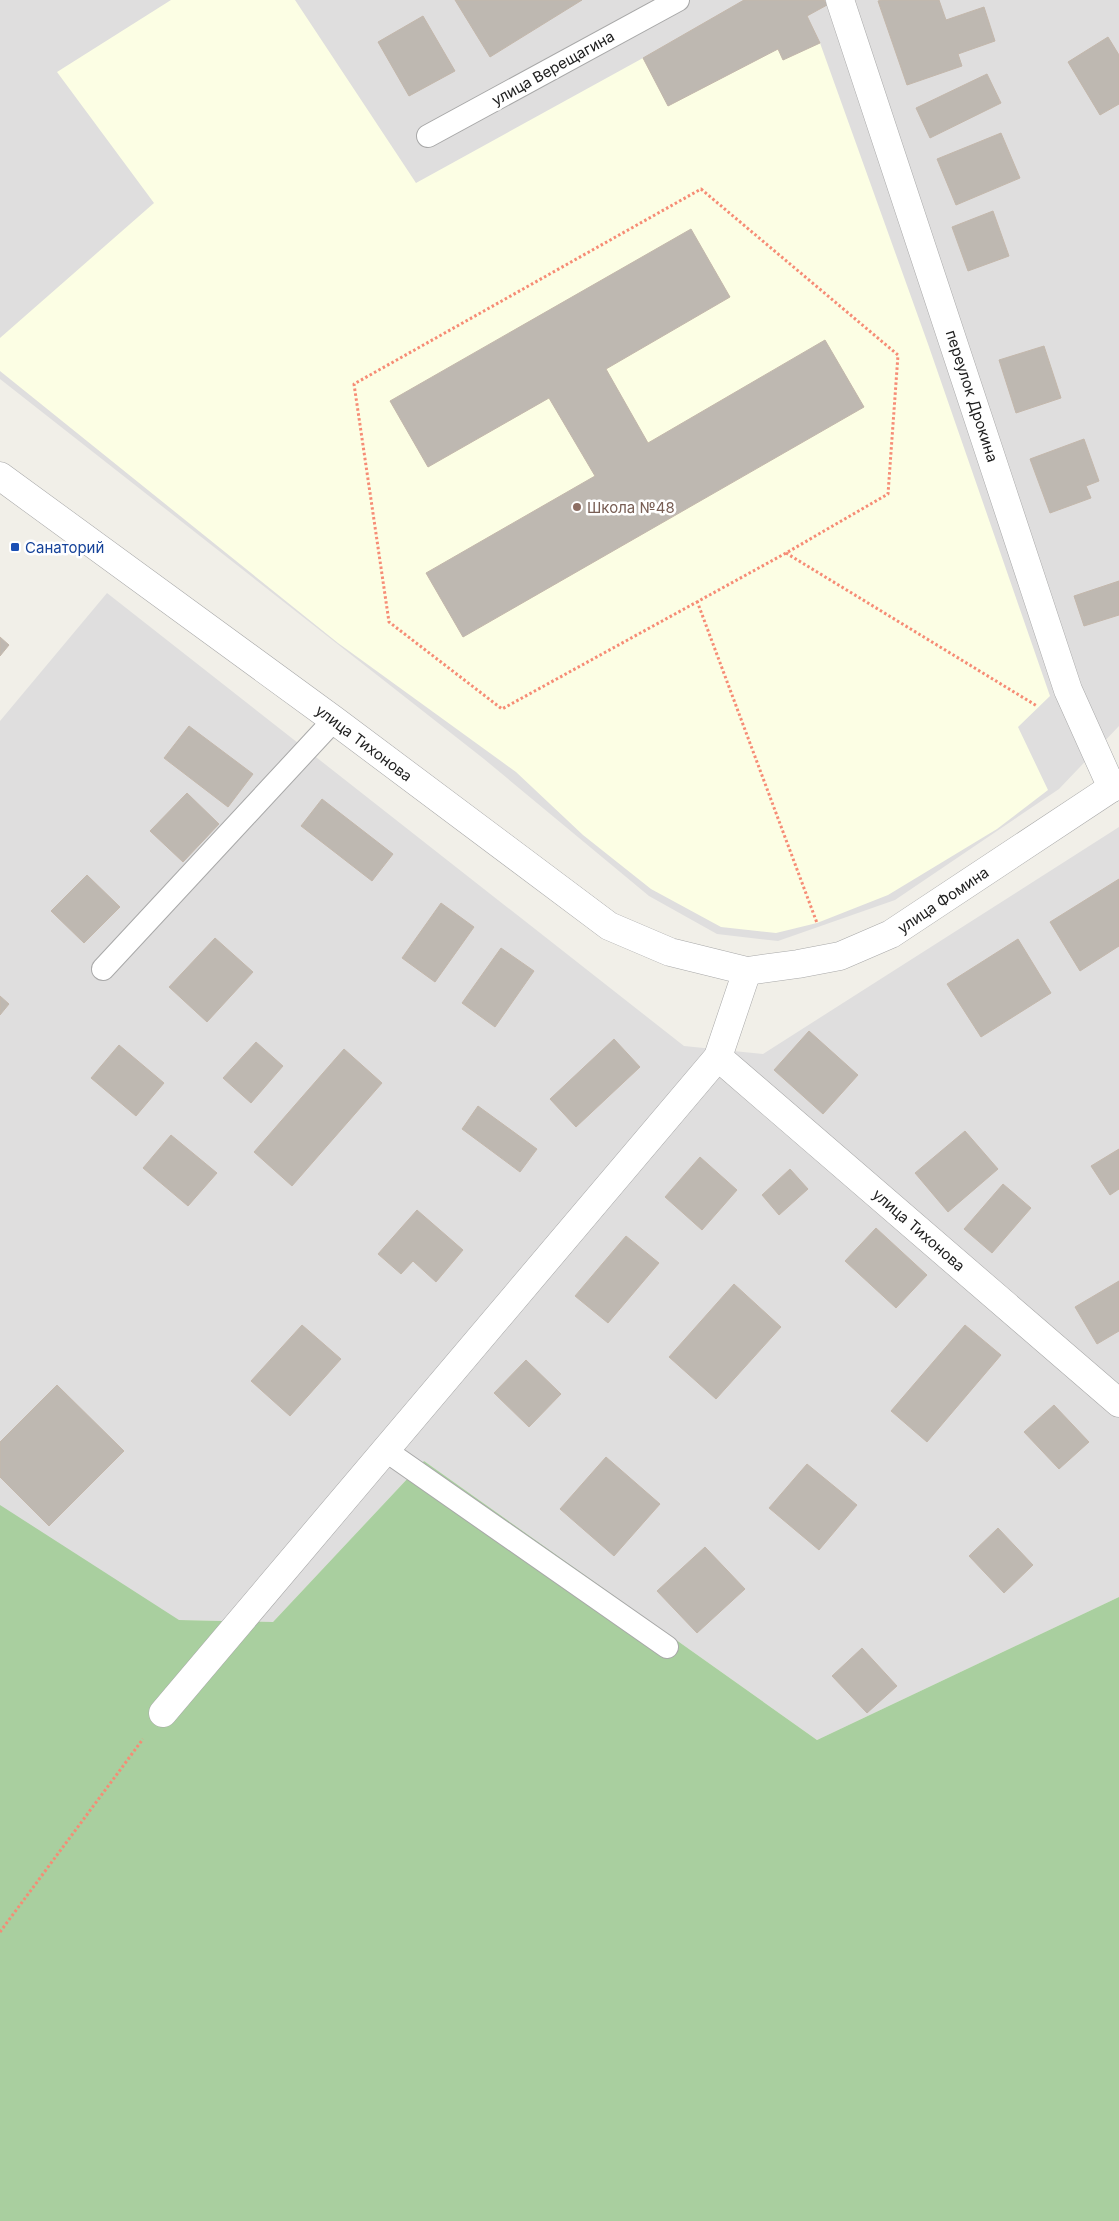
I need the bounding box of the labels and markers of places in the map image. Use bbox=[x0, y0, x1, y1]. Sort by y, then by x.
place label: Школа №48 bbox=[587, 498, 675, 517]
marker: Школа №48 bbox=[571, 501, 583, 513]
place label: Санаторий bbox=[25, 538, 104, 557]
marker: Санаторий bbox=[9, 541, 21, 553]

